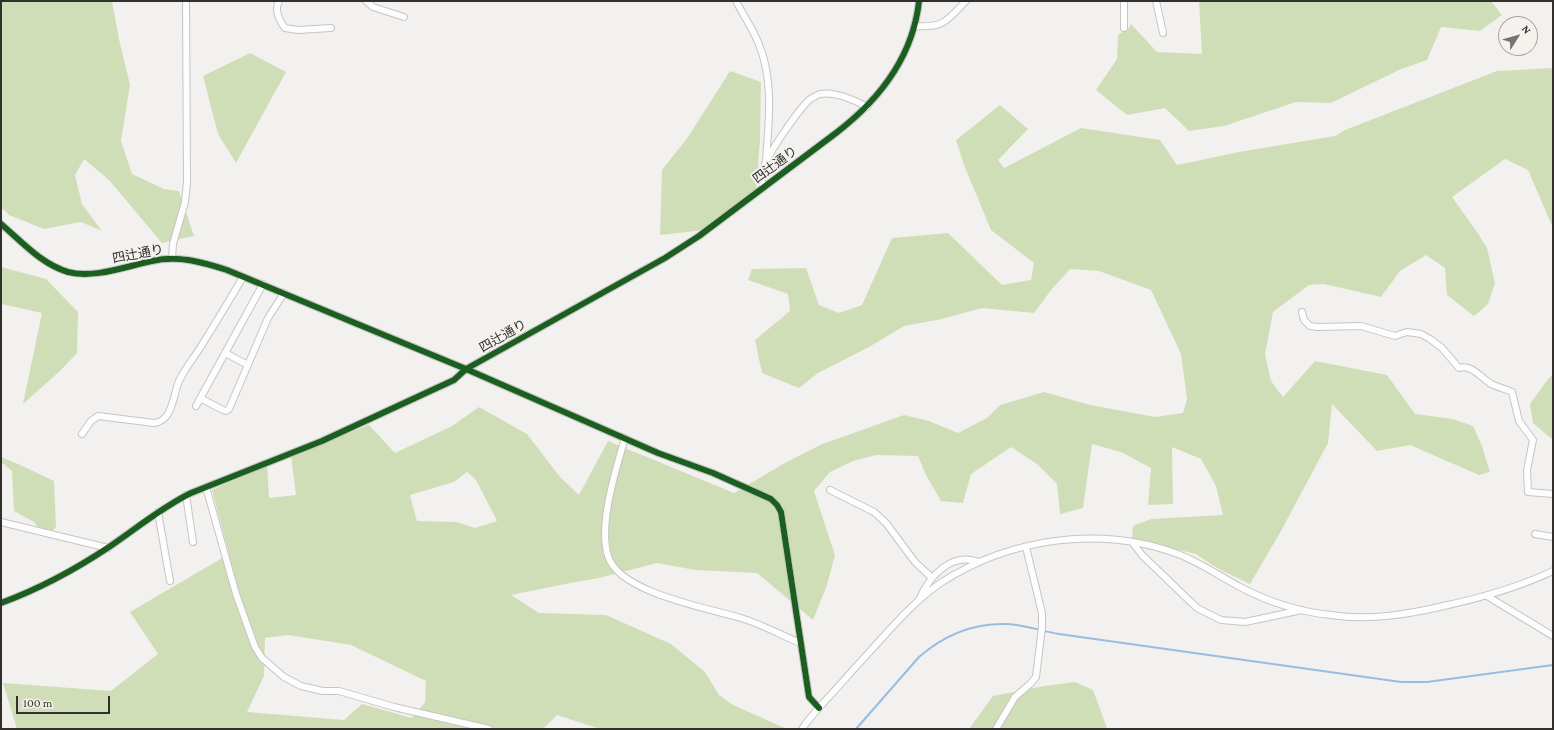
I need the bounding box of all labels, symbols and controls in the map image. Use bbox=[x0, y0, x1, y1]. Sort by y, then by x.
north arrow bbox=[1498, 16, 1538, 56]
text: N bbox=[1520, 23, 1534, 36]
street label: 四辻通り bbox=[750, 143, 800, 187]
street label: 四辻通り bbox=[111, 241, 165, 267]
street label: 四辻通り bbox=[477, 316, 529, 356]
scale bar bbox=[18, 688, 112, 714]
text: 100 m bbox=[23, 696, 52, 710]

